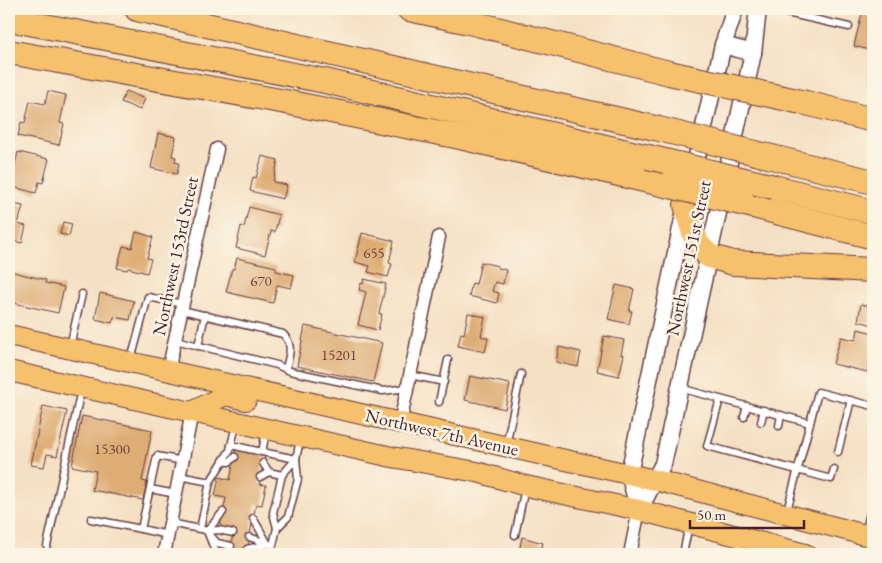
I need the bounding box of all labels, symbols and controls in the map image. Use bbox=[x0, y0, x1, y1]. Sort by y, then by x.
street label: Northwest 153rd Street bbox=[147, 174, 203, 338]
street label: Northwest 151st Street bbox=[660, 178, 716, 338]
house number: 655 bbox=[363, 243, 385, 262]
house number: 670 bbox=[250, 271, 272, 290]
house number: 15201 bbox=[321, 345, 357, 364]
street label: Northwest 7th Avenue bbox=[363, 403, 521, 461]
house number: 15300 bbox=[94, 439, 130, 458]
scale bar bbox=[690, 498, 803, 530]
text: 50 m bbox=[697, 505, 726, 524]

